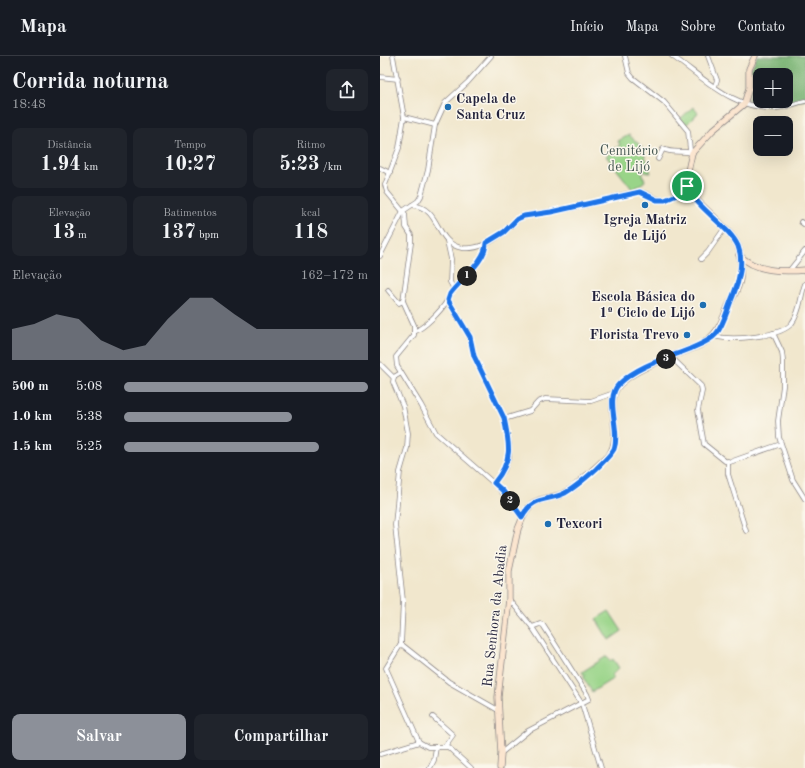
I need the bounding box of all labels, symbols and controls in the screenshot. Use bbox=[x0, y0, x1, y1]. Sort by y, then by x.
text: Mapa bbox=[20, 18, 67, 37]
text: Início bbox=[570, 20, 604, 34]
text: Mapa bbox=[626, 20, 658, 34]
text: Sobre bbox=[680, 20, 715, 34]
text: Contato bbox=[737, 20, 785, 34]
map controls bbox=[753, 68, 793, 156]
button: + bbox=[753, 68, 793, 108]
button: share bbox=[326, 69, 368, 111]
text: Corrida noturna bbox=[12, 71, 169, 93]
place label: Capela de Santa Cruz bbox=[456, 92, 525, 122]
text: 18:48 bbox=[12, 98, 46, 111]
marker: Capela de Santa Cruz bbox=[443, 102, 453, 112]
button: − bbox=[753, 116, 793, 156]
text: Distância bbox=[47, 140, 92, 151]
text: Tempo bbox=[174, 140, 206, 151]
text: Ritmo bbox=[296, 140, 325, 151]
park label: Cemitério de Lijó bbox=[600, 144, 658, 174]
text: 1.94 bbox=[40, 155, 81, 175]
text: 10:27 bbox=[164, 155, 216, 175]
text: 5:23 bbox=[279, 155, 320, 175]
text: km bbox=[81, 162, 98, 173]
text: /km bbox=[320, 162, 342, 173]
pin bbox=[670, 169, 704, 203]
icon: arrive bbox=[676, 175, 698, 197]
marker: Igreja Matriz de Lijó bbox=[640, 200, 650, 210]
text: Elevação bbox=[48, 208, 90, 219]
text: Batimentos bbox=[163, 208, 217, 219]
text: kcal bbox=[301, 208, 320, 219]
place label: Igreja Matriz de Lijó bbox=[603, 213, 687, 243]
text: 13 bbox=[52, 223, 75, 243]
text: 137 bbox=[161, 223, 196, 243]
text: 118 bbox=[293, 223, 328, 243]
text: m bbox=[75, 230, 87, 241]
text: bpm bbox=[196, 230, 219, 241]
pin: 1 bbox=[457, 266, 477, 286]
text: Elevação bbox=[12, 269, 62, 282]
text: 162–172 m bbox=[301, 269, 368, 282]
text: 1 bbox=[464, 270, 470, 281]
place label: Escola Básica do 1º Ciclo de Lijó bbox=[591, 290, 695, 320]
marker: Escola Básica do 1º Ciclo de Lijó bbox=[698, 300, 708, 310]
place label: Florista Trevo bbox=[589, 328, 679, 342]
marker: Florista Trevo bbox=[682, 330, 692, 340]
pin: 3 bbox=[656, 349, 676, 369]
text: 3 bbox=[663, 353, 669, 364]
text: 500 m bbox=[12, 380, 49, 393]
text: 5:08 bbox=[76, 380, 102, 393]
text: 1.0 km bbox=[12, 410, 52, 423]
text: 5:38 bbox=[76, 410, 102, 423]
text: 1.5 km bbox=[12, 440, 52, 453]
text: 5:25 bbox=[76, 440, 102, 453]
pin: 2 bbox=[500, 491, 520, 511]
text: 2 bbox=[507, 495, 513, 506]
place label: Texcori bbox=[556, 517, 602, 531]
marker: Texcori bbox=[543, 519, 553, 529]
street label: Rua Senhora da Abadia bbox=[481, 544, 509, 688]
button: Salvar bbox=[12, 714, 186, 760]
button: Compartilhar bbox=[194, 714, 368, 760]

